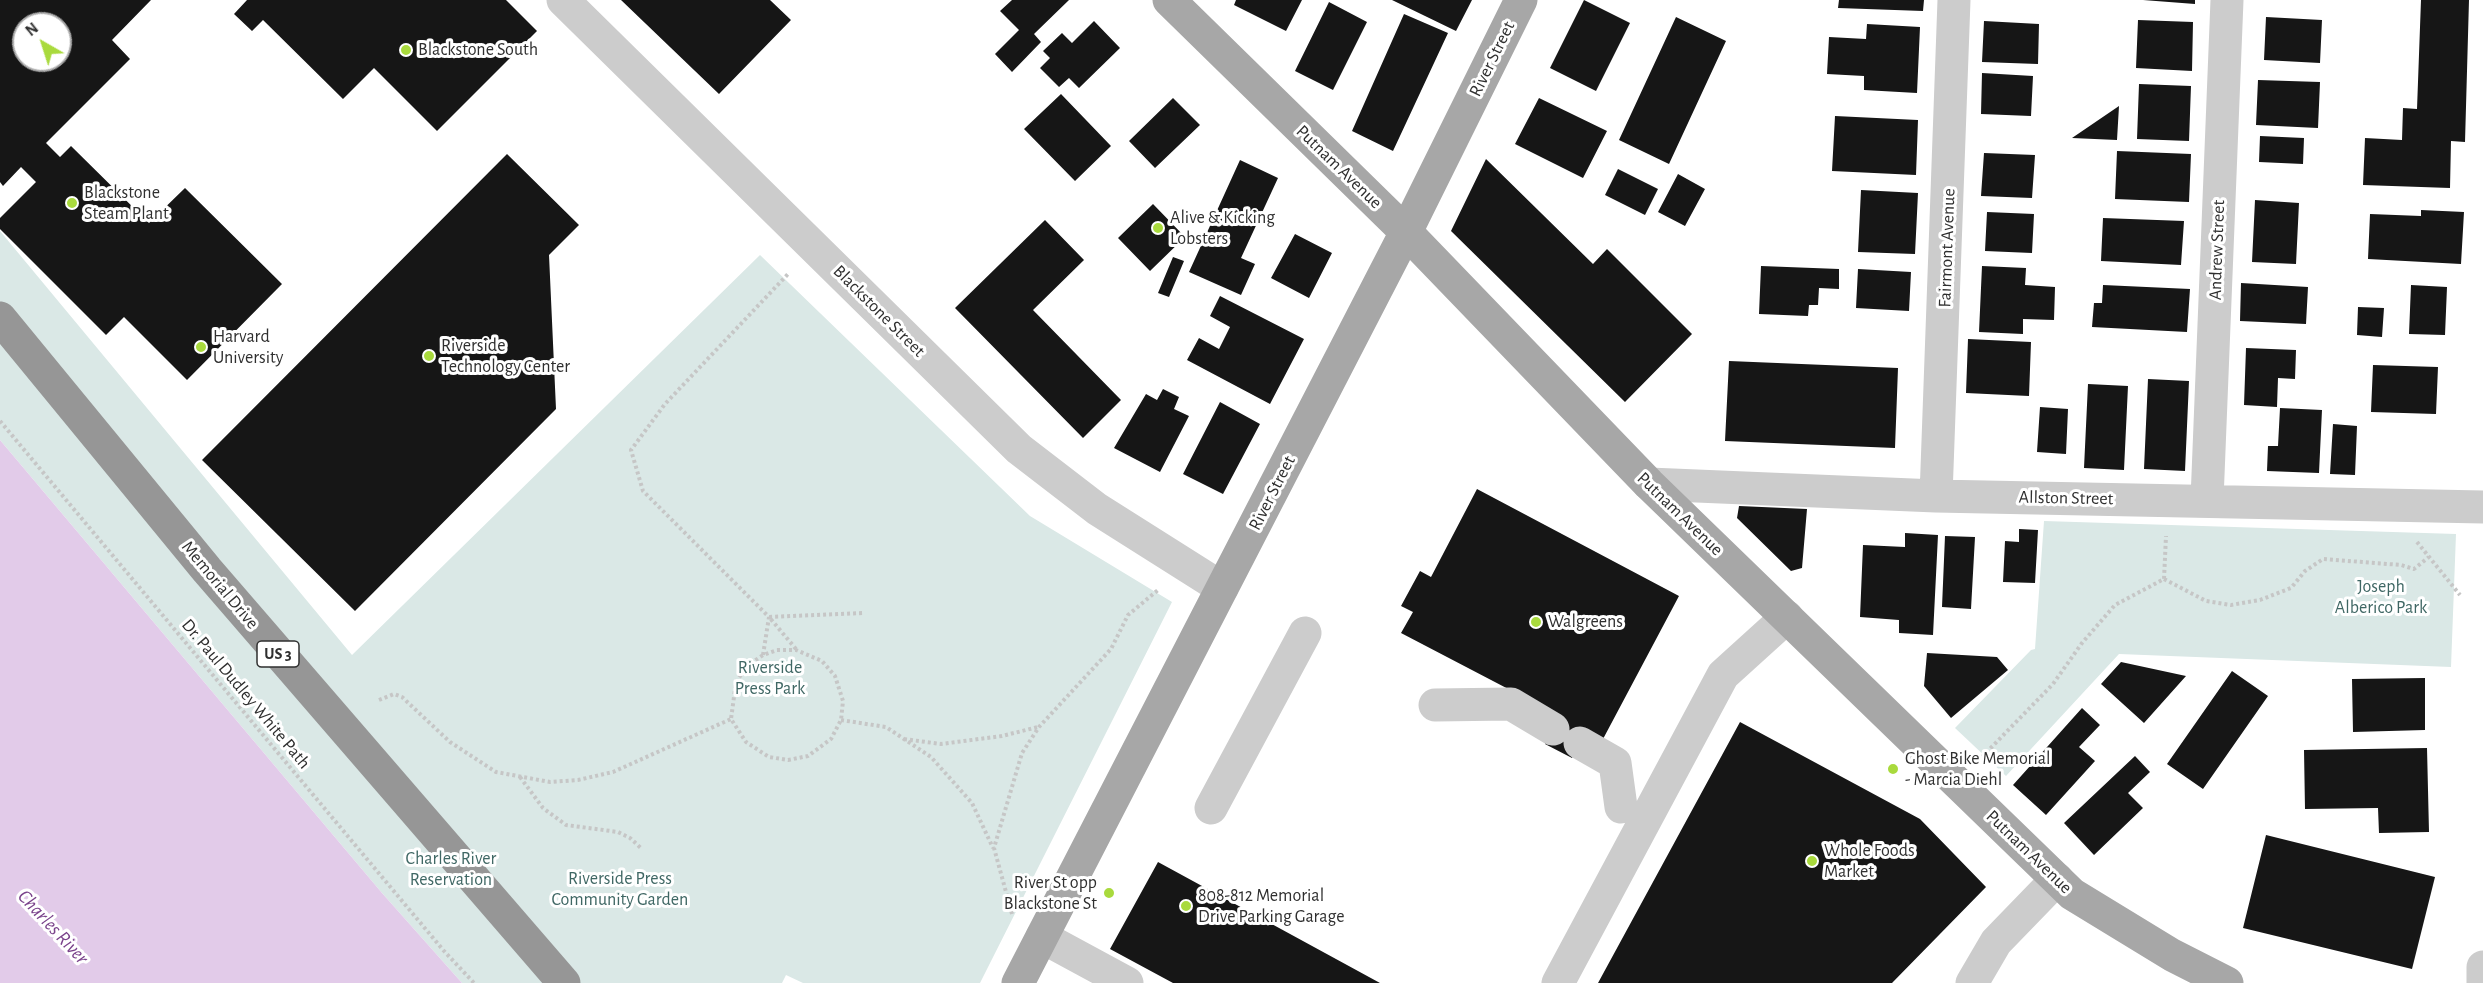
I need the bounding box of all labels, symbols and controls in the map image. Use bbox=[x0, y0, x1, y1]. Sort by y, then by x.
north arrow bbox=[12, 12, 72, 72]
street label: River Street bbox=[1465, 18, 1519, 100]
text: N bbox=[23, 20, 41, 39]
place label: Blackstone South bbox=[418, 39, 538, 61]
marker: Blackstone South bbox=[399, 43, 413, 57]
street label: Putnam Avenue bbox=[1291, 121, 1387, 213]
place label: Blackstone Steam Plant bbox=[84, 182, 169, 224]
street label: Fairmont Avenue bbox=[1934, 188, 1960, 308]
marker: Blackstone Steam Plant bbox=[65, 196, 79, 210]
street label: Andrew Street bbox=[2204, 199, 2230, 301]
place label: Alive & Kicking Lobsters bbox=[1170, 207, 1275, 250]
marker: Alive & Kicking Lobsters bbox=[1151, 221, 1165, 235]
street label: Blackstone Street bbox=[828, 260, 930, 362]
place label: Harvard University bbox=[213, 326, 283, 368]
place label: Riverside Technology Center bbox=[441, 335, 570, 378]
marker: Harvard University bbox=[194, 340, 208, 354]
marker: Riverside Technology Center bbox=[422, 349, 436, 363]
street label: River Street bbox=[1244, 452, 1300, 534]
street label: Putnam Avenue bbox=[1632, 468, 1728, 560]
street label: Allston Street bbox=[2018, 486, 2114, 510]
street label: Memorial Drive bbox=[177, 536, 263, 634]
park label: Joseph Alberico Park bbox=[2335, 576, 2427, 618]
place label: Walgreens bbox=[1548, 611, 1623, 633]
street label: Dr. Paul Dudley White Path bbox=[177, 615, 315, 773]
marker: Walgreens bbox=[1529, 615, 1543, 629]
road number: US 3 bbox=[257, 641, 299, 667]
park label: Riverside Press Park bbox=[735, 657, 805, 700]
place label: Ghost Bike Memorial - Marcia Diehl bbox=[1905, 748, 2051, 790]
marker: Ghost Bike Memorial - Marcia Diehl bbox=[1886, 762, 1900, 776]
street label: Putnam Avenue bbox=[1981, 806, 2077, 898]
place label: Whole Foods Market bbox=[1824, 840, 1915, 882]
park label: Charles River Reservation bbox=[406, 848, 496, 890]
marker: Whole Foods Market bbox=[1805, 854, 1819, 868]
park label: Riverside Press Community Garden bbox=[552, 868, 688, 910]
place label: River St opp Blackstone St bbox=[1004, 872, 1097, 914]
water label: Charles River bbox=[12, 885, 94, 969]
place label: 808-812 Memorial Drive Parking Garage bbox=[1198, 885, 1345, 928]
marker: River St opp Blackstone St bbox=[1102, 886, 1116, 900]
marker: 808-812 Memorial Drive Parking Garage bbox=[1179, 899, 1193, 913]

